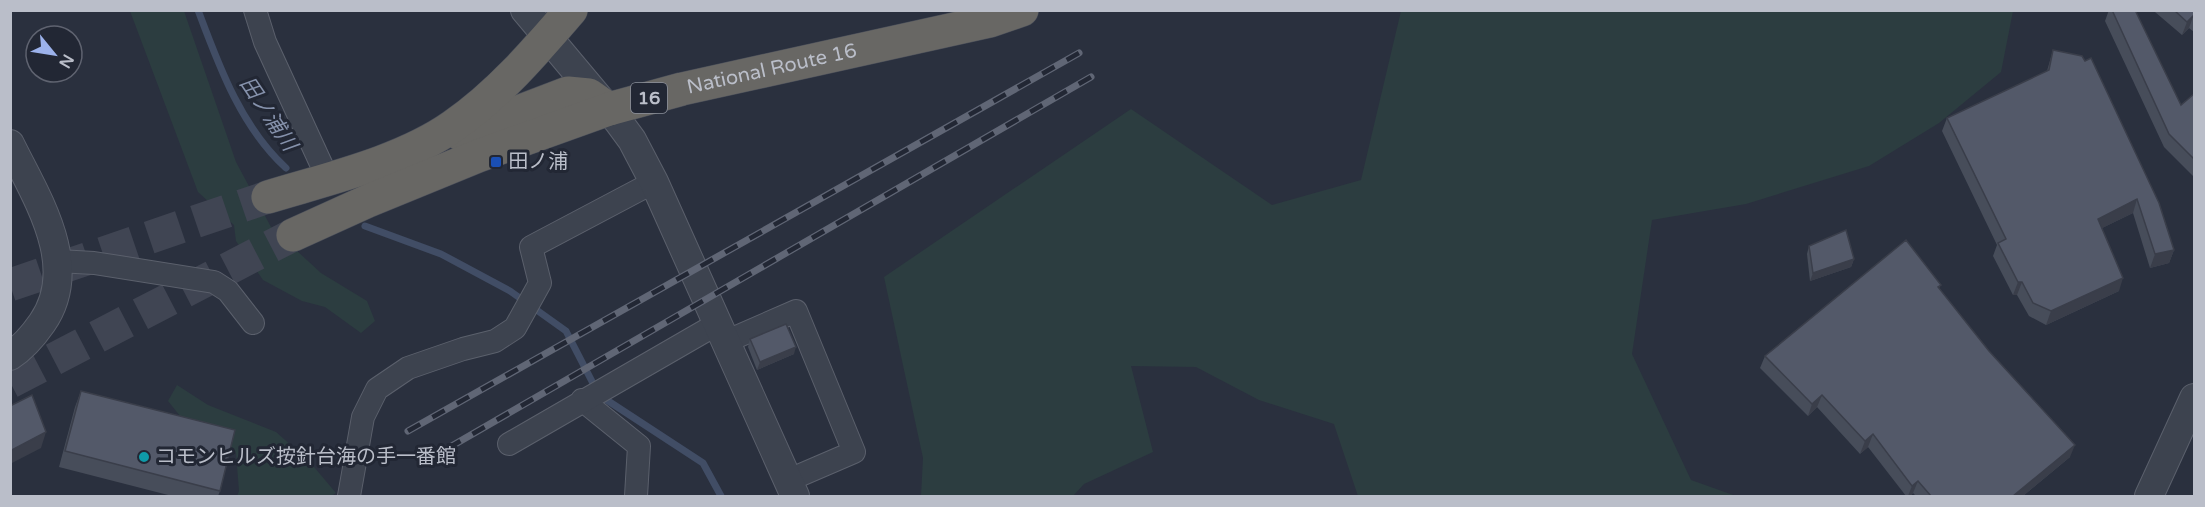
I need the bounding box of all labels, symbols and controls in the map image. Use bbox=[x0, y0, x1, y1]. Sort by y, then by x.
north arrow bbox=[24, 24, 84, 84]
street label: National Route 16 bbox=[685, 39, 859, 100]
text: N bbox=[54, 50, 78, 72]
water label: 田ノ浦川 bbox=[234, 72, 303, 157]
road number: 16 bbox=[631, 83, 667, 113]
place label: 田ノ浦 bbox=[508, 150, 568, 174]
marker: 田ノ浦 bbox=[489, 155, 503, 169]
place label: コモンヒルズ按針台海の手一番館 bbox=[156, 445, 456, 469]
marker: コモンヒルズ按針台海の手一番館 bbox=[137, 450, 151, 464]

